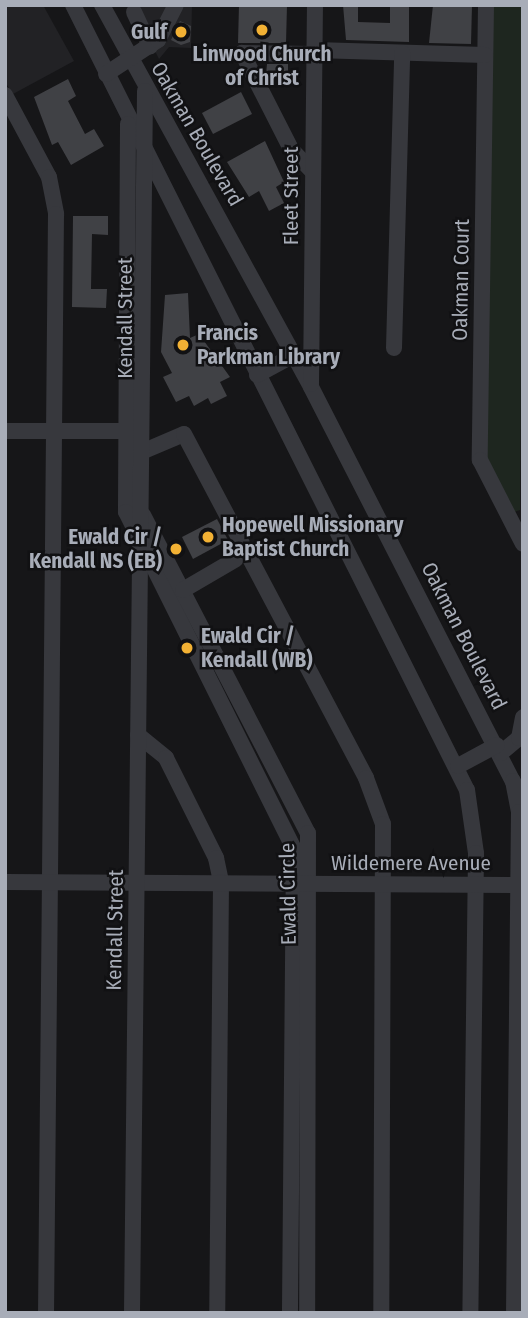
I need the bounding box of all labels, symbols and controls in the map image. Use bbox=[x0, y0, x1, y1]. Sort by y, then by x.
place label: Gulf bbox=[131, 19, 167, 45]
marker: Linwood Church of Christ bbox=[254, 22, 270, 38]
marker: Gulf bbox=[173, 24, 189, 40]
place label: Linwood Church of Christ bbox=[193, 41, 331, 91]
street label: Oakman Boulevard bbox=[146, 58, 248, 210]
street label: Fleet Street bbox=[278, 147, 304, 245]
street label: Oakman Court bbox=[447, 219, 475, 341]
street label: Kendall Street bbox=[112, 257, 138, 379]
place label: Francis Parkman Library bbox=[197, 320, 340, 370]
marker: Francis Parkman Library bbox=[175, 337, 191, 353]
place label: Hopewell Missionary Baptist Church bbox=[222, 512, 403, 562]
place label: Ewald Cir / Kendall NS (EB) bbox=[29, 524, 162, 574]
marker: Hopewell Missionary Baptist Church bbox=[200, 529, 216, 545]
marker: Ewald Cir / Kendall NS (EB) bbox=[168, 541, 184, 557]
street label: Oakman Boulevard bbox=[416, 558, 512, 714]
place label: Ewald Cir / Kendall (WB) bbox=[201, 623, 313, 673]
marker: Ewald Cir / Kendall (WB) bbox=[179, 640, 195, 656]
street label: Ewald Circle bbox=[275, 843, 301, 945]
street label: Wildemere Avenue bbox=[331, 850, 491, 876]
street label: Kendall Street bbox=[101, 869, 129, 991]

